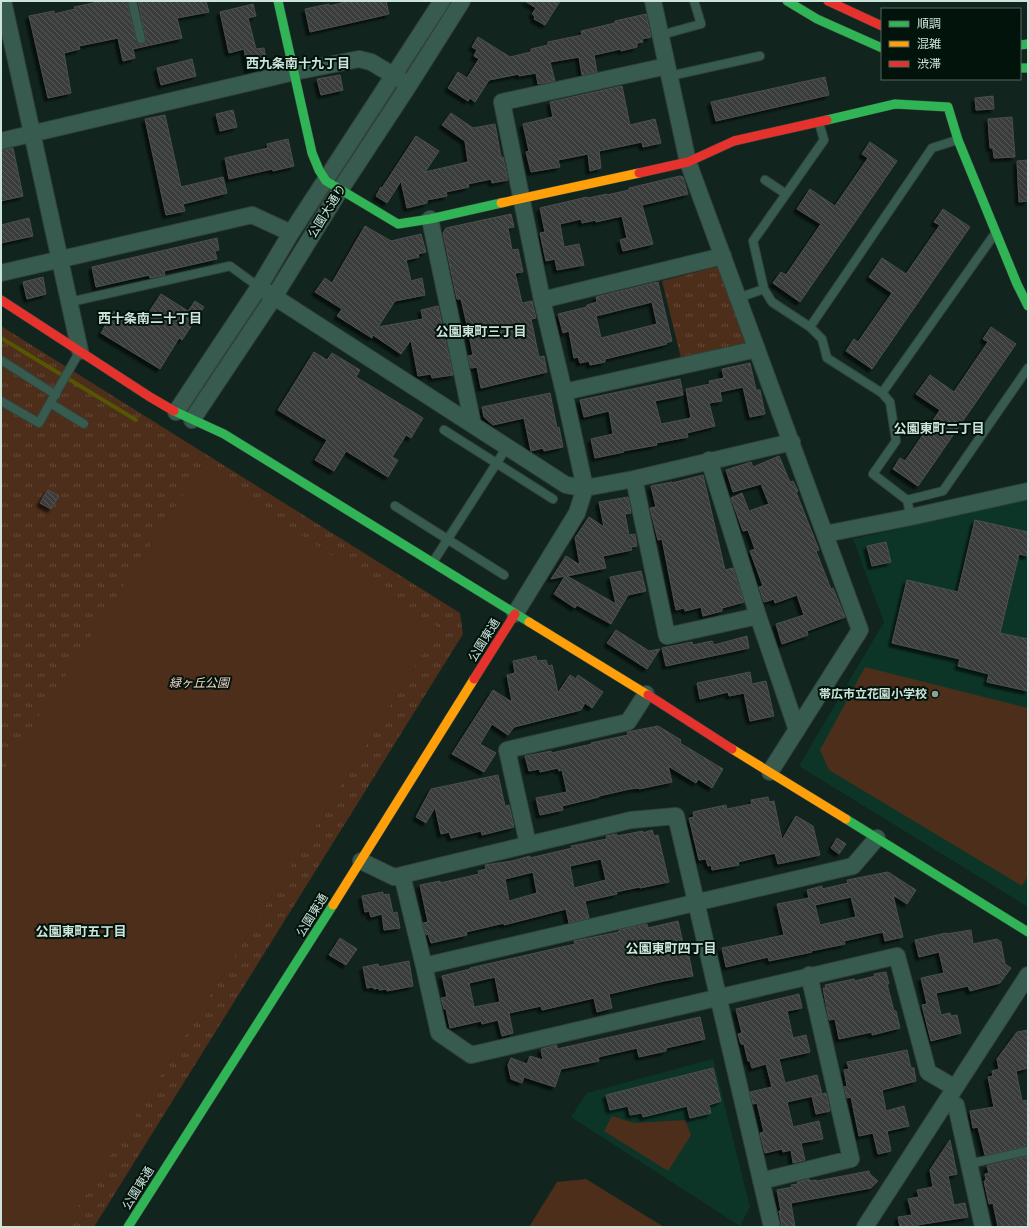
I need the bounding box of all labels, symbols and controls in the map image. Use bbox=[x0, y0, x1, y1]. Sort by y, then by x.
legend bbox=[881, 8, 1021, 80]
text: 順調 bbox=[917, 16, 941, 31]
text: 混雑 bbox=[917, 36, 941, 51]
district label: 西九条南十九丁目 bbox=[246, 54, 350, 72]
text: 渋滞 bbox=[917, 56, 941, 71]
street label: 公園大通り bbox=[304, 181, 349, 240]
district label: 西十条南二十丁目 bbox=[98, 309, 202, 327]
district label: 公園東町三丁目 bbox=[435, 322, 527, 340]
district label: 公園東町二丁目 bbox=[893, 419, 985, 437]
street label: 公園東通 bbox=[464, 615, 503, 664]
park label: 緑ヶ丘公園 bbox=[169, 675, 231, 690]
place label: 帯広市立花園小学校 bbox=[819, 686, 927, 701]
marker: 帯広市立花園小学校 bbox=[930, 689, 940, 699]
street label: 公園東通 bbox=[292, 890, 331, 939]
district label: 公園東町五丁目 bbox=[35, 922, 127, 940]
district label: 公園東町四丁目 bbox=[625, 939, 717, 957]
street label: 公園東通 bbox=[118, 1163, 157, 1212]

